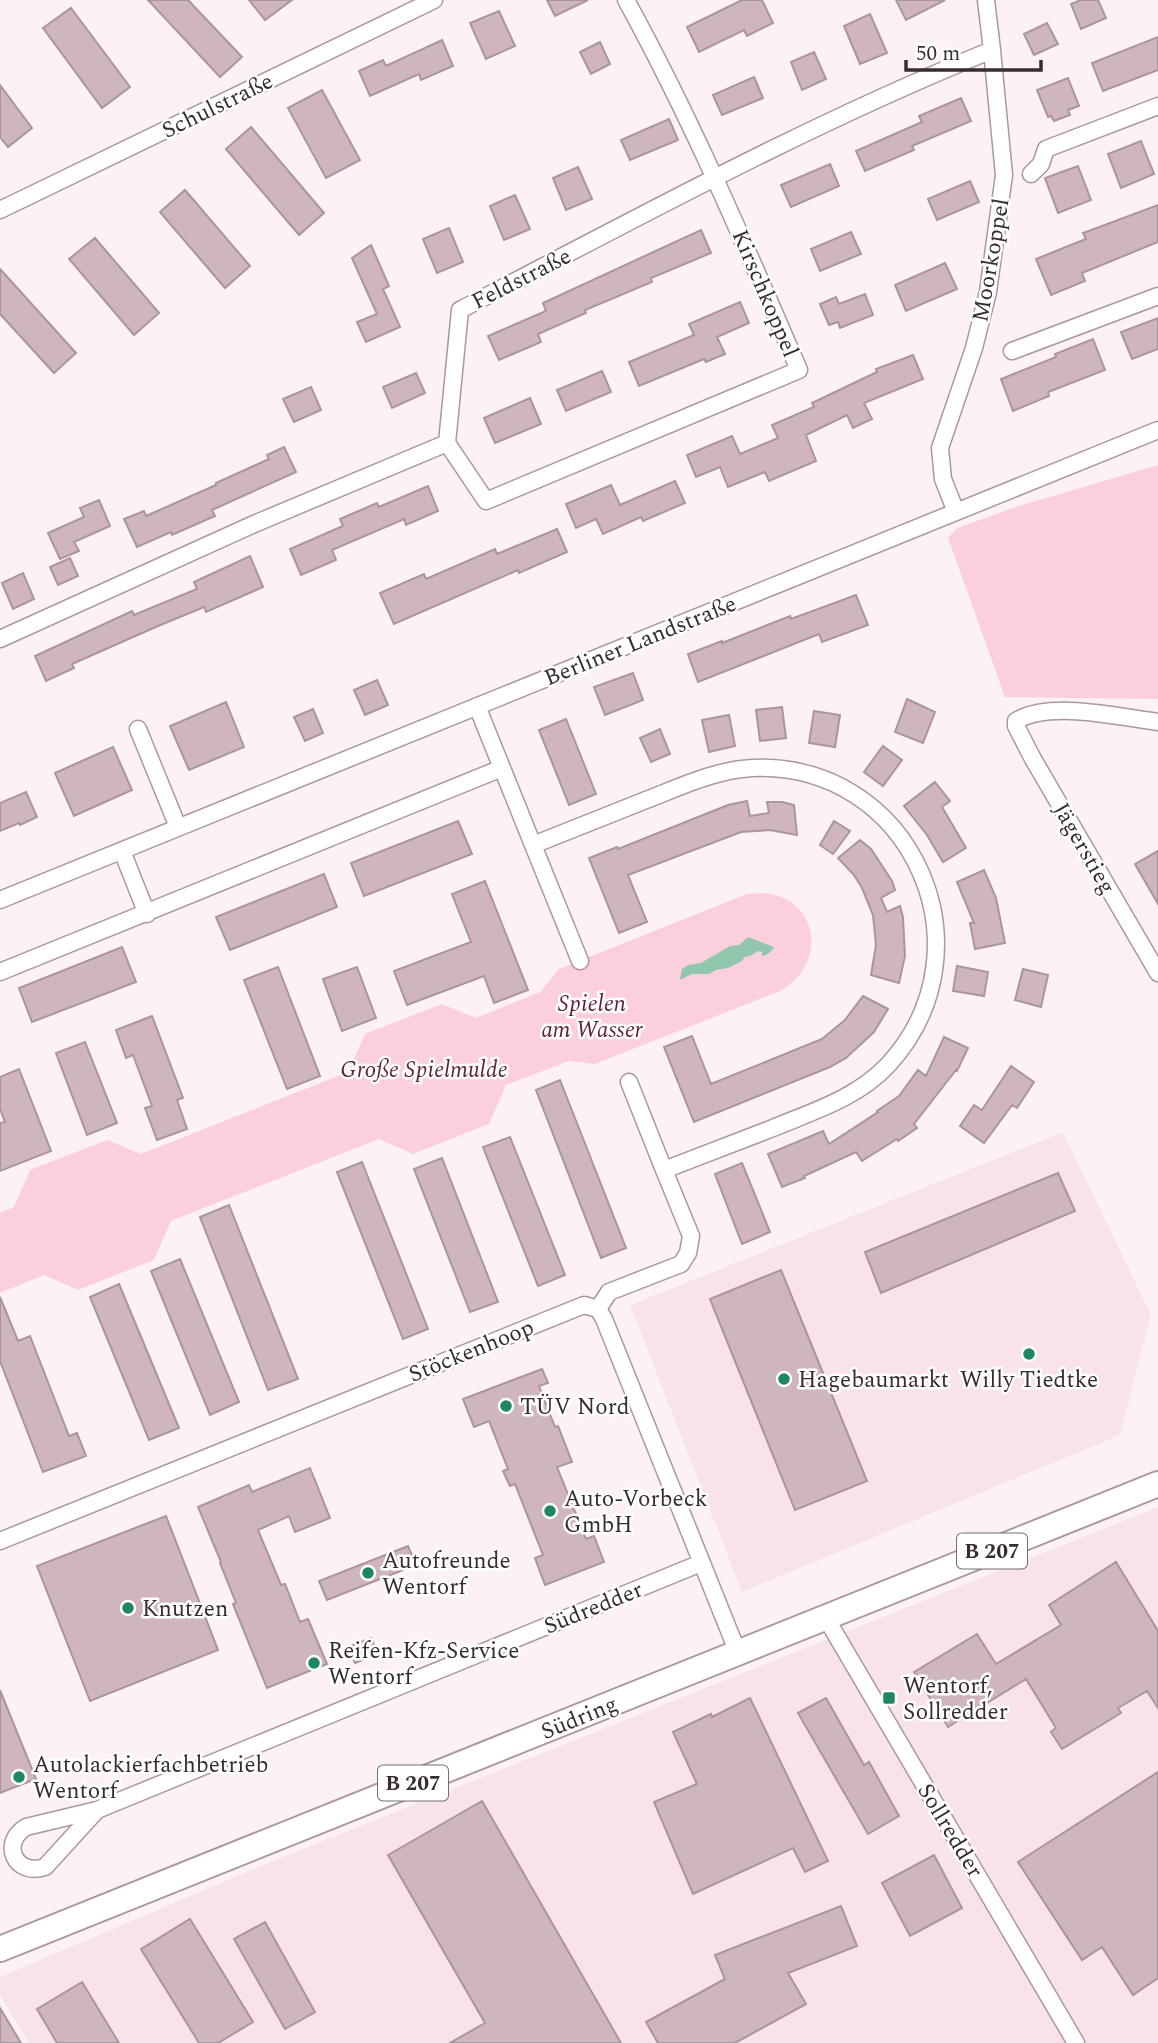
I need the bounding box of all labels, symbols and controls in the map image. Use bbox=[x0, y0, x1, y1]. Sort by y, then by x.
scale bar bbox=[906, 28, 1041, 72]
text: 50 m bbox=[916, 38, 960, 70]
street label: Schulstraße bbox=[156, 64, 279, 148]
street label: Moorkoppel bbox=[963, 196, 1020, 325]
street label: Kirschkoppel bbox=[722, 224, 807, 363]
street label: Feldstraße bbox=[466, 239, 578, 319]
street label: Berliner Landstraße bbox=[539, 587, 742, 696]
street label: Jägerstieg bbox=[1043, 796, 1124, 901]
park label: Spielen am Wasser bbox=[541, 987, 644, 1048]
park label: Große Spielmulde bbox=[340, 1053, 508, 1088]
street label: Stöckenhoop bbox=[404, 1310, 540, 1392]
marker: Willy Tiedtke bbox=[1021, 1346, 1037, 1362]
place label: Hagebaumarkt bbox=[798, 1363, 949, 1398]
place label: Willy Tiedtke bbox=[960, 1363, 1098, 1398]
marker: Hagebaumarkt bbox=[776, 1371, 792, 1387]
place label: TÜV Nord bbox=[520, 1390, 630, 1425]
marker: TÜV Nord bbox=[498, 1398, 514, 1414]
place label: Auto-Vorbeck GmbH bbox=[564, 1482, 708, 1543]
marker: Auto-Vorbeck GmbH bbox=[542, 1503, 558, 1519]
road number: B 207 bbox=[957, 1534, 1027, 1568]
place label: Autofreunde Wentorf bbox=[382, 1544, 511, 1605]
marker: Autofreunde Wentorf bbox=[360, 1565, 376, 1581]
street label: Südredder bbox=[539, 1573, 648, 1644]
place label: Knutzen bbox=[142, 1592, 228, 1627]
marker: Knutzen bbox=[120, 1600, 136, 1616]
place label: Reifen-Kfz-Service Wentorf bbox=[328, 1634, 519, 1695]
marker: Reifen-Kfz-Service Wentorf bbox=[306, 1655, 322, 1671]
place label: Wentorf, Sollredder bbox=[903, 1669, 1008, 1730]
street label: Südring bbox=[536, 1687, 623, 1750]
marker: Wentorf, Sollredder bbox=[881, 1690, 897, 1706]
place label: Autolackierfachbetrieb Wentorf bbox=[33, 1748, 268, 1809]
road number: B 207 bbox=[378, 1766, 448, 1800]
marker: Autolackierfachbetrieb Wentorf bbox=[11, 1769, 27, 1785]
street label: Sollredder bbox=[908, 1777, 992, 1885]

